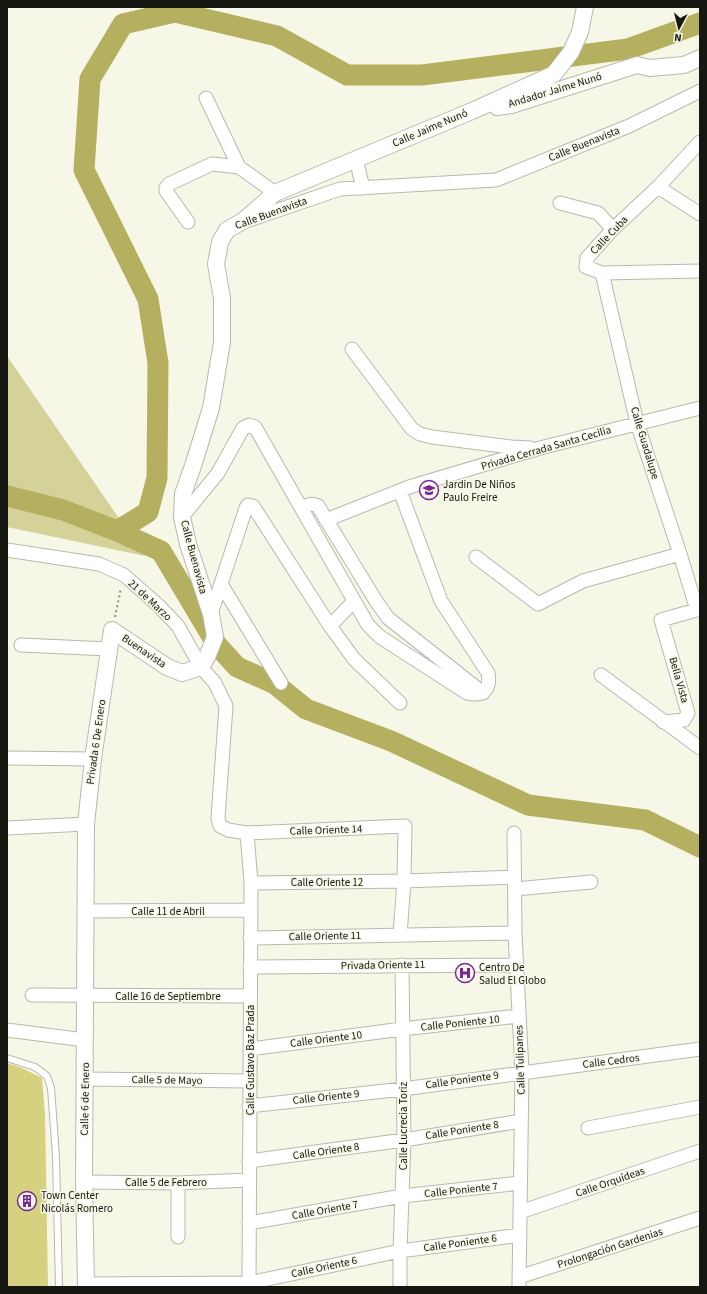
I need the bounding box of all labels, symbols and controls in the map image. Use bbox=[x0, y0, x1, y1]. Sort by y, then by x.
north arrow bbox=[659, 8, 699, 48]
text: N bbox=[673, 30, 682, 45]
street label: Andador Jaime Nunó bbox=[506, 69, 604, 111]
street label: Calle Jaime Nunó bbox=[390, 105, 470, 151]
street label: Calle Buenavista bbox=[546, 123, 622, 165]
street label: Calle Buenavista bbox=[233, 193, 309, 233]
street label: Calle Cuba bbox=[587, 212, 631, 258]
street label: Calle Guadalupe bbox=[627, 405, 663, 482]
street label: Privada Cerrada Santa Cecilia bbox=[479, 422, 613, 474]
place label: Jardin De Niños Paulo Freire bbox=[443, 477, 516, 505]
school or university icon: Jardin De Niños Paulo Freire bbox=[418, 479, 440, 501]
street label: Calle Buenavista bbox=[177, 518, 211, 596]
street label: 21 de Marzo bbox=[125, 576, 175, 624]
street label: Buenavista bbox=[119, 631, 169, 671]
street label: Bella Vista bbox=[665, 655, 693, 705]
street label: Privada 6 De Enero bbox=[83, 698, 109, 786]
street label: Calle Oriente 14 bbox=[289, 821, 363, 839]
street label: Calle Oriente 12 bbox=[291, 875, 363, 890]
street label: Calle 11 de Abril bbox=[131, 904, 205, 919]
street label: Calle Oriente 11 bbox=[289, 928, 361, 944]
street label: Privada Oriente 11 bbox=[341, 957, 425, 973]
place label: Centro De Salud El Globo bbox=[479, 960, 546, 988]
hospital icon: Centro De Salud El Globo bbox=[454, 962, 476, 984]
street label: Calle 16 de Septiembre bbox=[115, 989, 221, 1004]
street label: Calle Gustavo Baz Prada bbox=[243, 1005, 258, 1115]
street label: Calle Poniente 10 bbox=[420, 1011, 500, 1035]
street label: Calle Tulipanes bbox=[511, 1025, 529, 1095]
street label: Calle Oriente 10 bbox=[289, 1027, 363, 1051]
street label: Calle Cedros bbox=[582, 1050, 641, 1072]
street label: Calle 6 de Enero bbox=[77, 1062, 93, 1136]
street label: Calle Poniente 9 bbox=[424, 1067, 500, 1093]
street label: Calle 5 de Mayo bbox=[131, 1072, 203, 1088]
street label: Calle Lucrecia Toriz bbox=[396, 1082, 411, 1170]
street label: Calle Oriente 9 bbox=[292, 1086, 360, 1108]
street label: Calle Poniente 8 bbox=[424, 1117, 500, 1143]
street label: Calle Oriente 8 bbox=[292, 1139, 361, 1163]
street label: Calle Orquídeas bbox=[573, 1163, 647, 1201]
street label: Calle 5 de Febrero bbox=[125, 1175, 207, 1190]
street label: Calle Poniente 7 bbox=[423, 1179, 499, 1201]
place label: Town Center Nicolás Romero bbox=[41, 1188, 113, 1216]
building icon: Town Center Nicolás Romero bbox=[16, 1190, 38, 1212]
street label: Calle Oriente 7 bbox=[291, 1197, 359, 1223]
street label: Prolongación Gardenias bbox=[555, 1224, 665, 1272]
street label: Calle Poniente 6 bbox=[422, 1230, 498, 1256]
street label: Calle Oriente 6 bbox=[290, 1253, 359, 1281]

